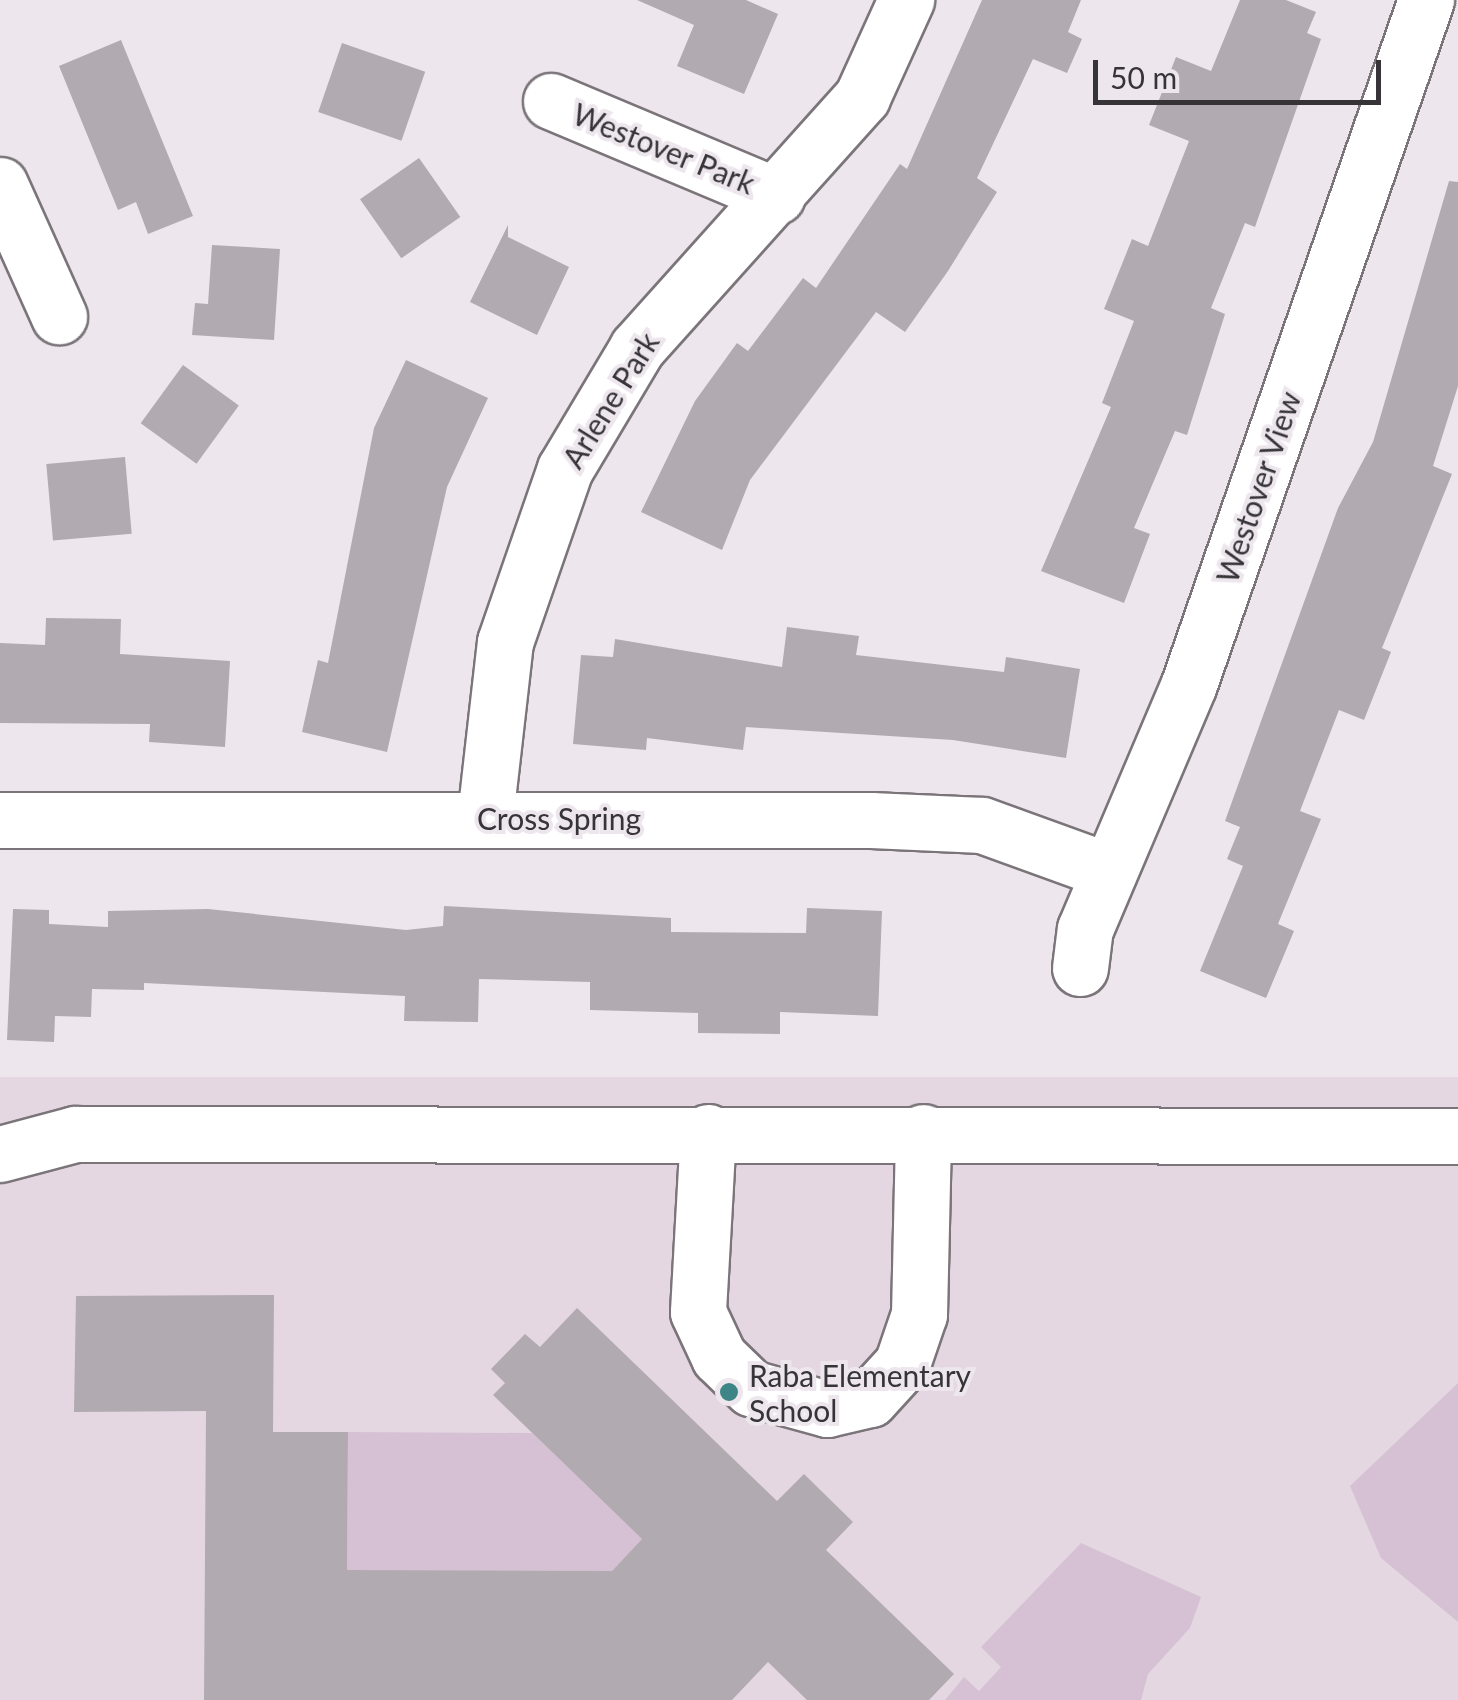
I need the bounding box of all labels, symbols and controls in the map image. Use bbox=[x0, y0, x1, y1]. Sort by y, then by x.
scale bar bbox=[1098, 40, 1386, 102]
text: 50 m bbox=[1110, 59, 1177, 95]
street label: Westover Park bbox=[568, 95, 760, 201]
street label: Arlene Park bbox=[554, 326, 666, 474]
street label: Westover View bbox=[1208, 386, 1308, 588]
street label: Cross Spring bbox=[477, 800, 641, 836]
place label: Raba Elementary School bbox=[749, 1357, 971, 1428]
marker: Raba Elementary School bbox=[718, 1381, 740, 1403]

